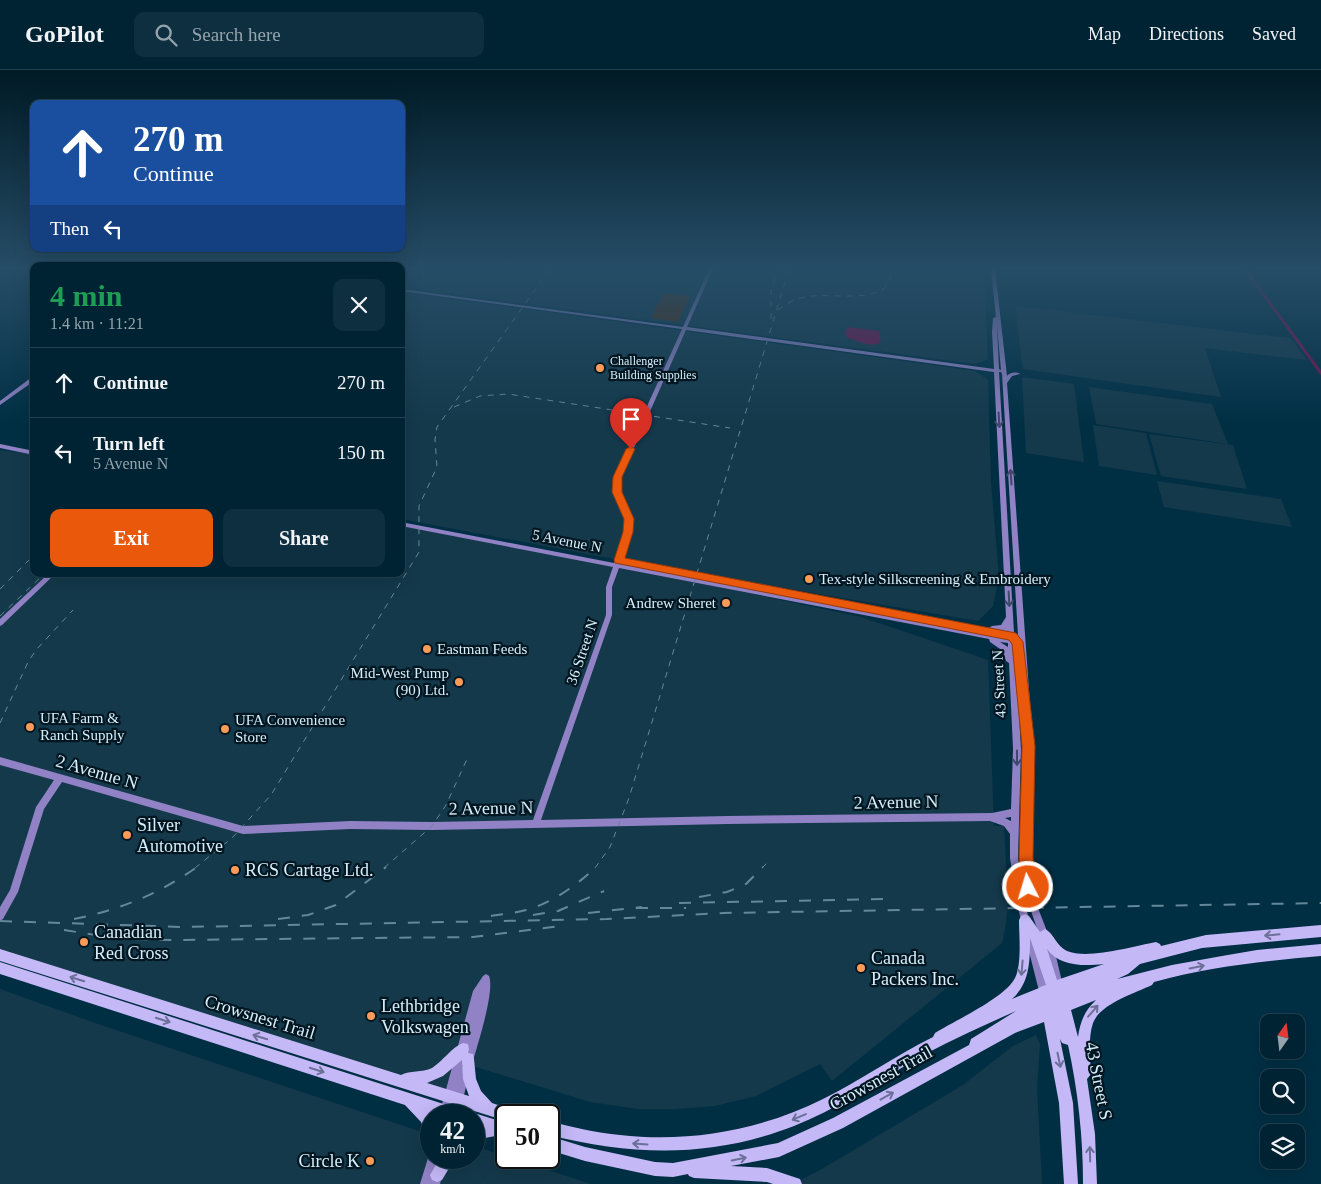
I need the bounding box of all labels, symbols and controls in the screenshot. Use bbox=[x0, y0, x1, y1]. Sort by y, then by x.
search box bbox=[134, 12, 484, 57]
text: GoPilot bbox=[25, 21, 104, 47]
icon: search bbox=[152, 21, 180, 49]
text: Search here bbox=[192, 24, 281, 45]
text: Map bbox=[1088, 24, 1121, 44]
text: Directions bbox=[1149, 24, 1224, 44]
text: Saved bbox=[1252, 24, 1296, 44]
icon: ahead bbox=[50, 120, 115, 185]
text: 270 m bbox=[133, 120, 223, 159]
text: Continue bbox=[133, 161, 214, 186]
icon: left bbox=[99, 215, 127, 243]
text: Then bbox=[50, 218, 89, 239]
text: 4 min bbox=[50, 279, 123, 312]
button: close bbox=[333, 279, 385, 331]
text: 1.4 km · 11:21 bbox=[50, 315, 144, 332]
place label: Challenger Building Supplies bbox=[610, 354, 697, 382]
marker: Challenger Building Supplies bbox=[594, 362, 606, 374]
icon: ahead bbox=[50, 369, 78, 397]
text: Continue bbox=[93, 372, 168, 393]
text: 270 m bbox=[337, 372, 385, 393]
pin bbox=[610, 398, 652, 449]
icon: arrive bbox=[617, 405, 645, 433]
one-way arrow bbox=[995, 411, 1004, 427]
text: Turn left bbox=[93, 433, 165, 454]
icon: left bbox=[50, 439, 78, 467]
text: 150 m bbox=[337, 442, 385, 463]
text: 5 Avenue N bbox=[93, 455, 168, 472]
one-way arrow bbox=[1006, 470, 1015, 486]
button: Exit bbox=[50, 509, 213, 567]
button: Share bbox=[223, 509, 385, 567]
street label: 5 Avenue N bbox=[531, 526, 603, 556]
place label: Tex-style Silkscreening & Embroidery bbox=[819, 571, 1051, 587]
marker: Tex-style Silkscreening & Embroidery bbox=[803, 573, 815, 585]
one-way arrow bbox=[1005, 591, 1014, 607]
place label: Andrew Sheret bbox=[626, 595, 717, 611]
marker: Andrew Sheret bbox=[720, 597, 732, 609]
street label: 36 Street N bbox=[563, 617, 601, 687]
place label: Eastman Feeds bbox=[437, 641, 528, 657]
marker: Eastman Feeds bbox=[421, 643, 433, 655]
street label: 43 Street N bbox=[989, 649, 1009, 719]
place label: Mid-West Pump (90) Ltd. bbox=[351, 665, 449, 699]
marker: Mid-West Pump (90) Ltd. bbox=[453, 676, 465, 688]
place label: UFA Farm & Ranch Supply bbox=[40, 710, 125, 743]
place label: UFA Convenience Store bbox=[235, 712, 345, 745]
marker: UFA Farm & Ranch Supply bbox=[24, 721, 36, 733]
marker: UFA Convenience Store bbox=[219, 723, 231, 735]
one-way arrow bbox=[1012, 750, 1022, 766]
street label: 2 Avenue N bbox=[54, 751, 140, 793]
street label: 2 Avenue N bbox=[854, 791, 938, 813]
street label: 2 Avenue N bbox=[449, 797, 533, 819]
place label: Silver Automotive bbox=[137, 815, 223, 856]
marker: Silver Automotive bbox=[121, 829, 133, 841]
place label: RCS Cartage Ltd. bbox=[245, 860, 374, 880]
position arrow bbox=[1001, 860, 1053, 912]
marker: RCS Cartage Ltd. bbox=[229, 864, 241, 876]
place label: Canadian Red Cross bbox=[94, 922, 169, 963]
one-way arrow bbox=[1265, 930, 1281, 939]
marker: Canadian Red Cross bbox=[78, 936, 90, 948]
place label: Canada Packers Inc. bbox=[871, 948, 959, 989]
one-way arrow bbox=[1018, 960, 1027, 976]
one-way arrow bbox=[1189, 961, 1205, 971]
marker: Canada Packers Inc. bbox=[855, 962, 867, 974]
one-way arrow bbox=[70, 974, 85, 983]
street label: Crowsnest Trail bbox=[202, 991, 318, 1043]
place label: Lethbridge Volkswagen bbox=[381, 996, 469, 1037]
one-way arrow bbox=[1088, 1005, 1099, 1018]
marker: Lethbridge Volkswagen bbox=[365, 1010, 377, 1022]
north arrow bbox=[1260, 1014, 1305, 1059]
map controls bbox=[1260, 1014, 1305, 1169]
one-way arrow bbox=[154, 1016, 170, 1026]
one-way arrow bbox=[253, 1031, 269, 1041]
street label: 43 Street S bbox=[1082, 1040, 1116, 1122]
street label: Crowsnest Trail bbox=[826, 1041, 936, 1115]
one-way arrow bbox=[1055, 1052, 1064, 1068]
one-way arrow bbox=[309, 1066, 325, 1076]
button: search bbox=[1260, 1069, 1305, 1114]
one-way arrow bbox=[880, 1091, 895, 1101]
speed limit sign: 50 bbox=[495, 1104, 560, 1169]
one-way arrow bbox=[792, 1112, 807, 1122]
text: 42 bbox=[440, 1117, 465, 1144]
button: layers bbox=[1260, 1124, 1305, 1169]
one-way arrow bbox=[632, 1140, 648, 1149]
text: km/h bbox=[440, 1142, 465, 1156]
one-way arrow bbox=[1086, 1146, 1095, 1162]
place label: Circle K bbox=[299, 1151, 360, 1171]
one-way arrow bbox=[730, 1153, 746, 1163]
marker: Circle K bbox=[364, 1155, 376, 1167]

